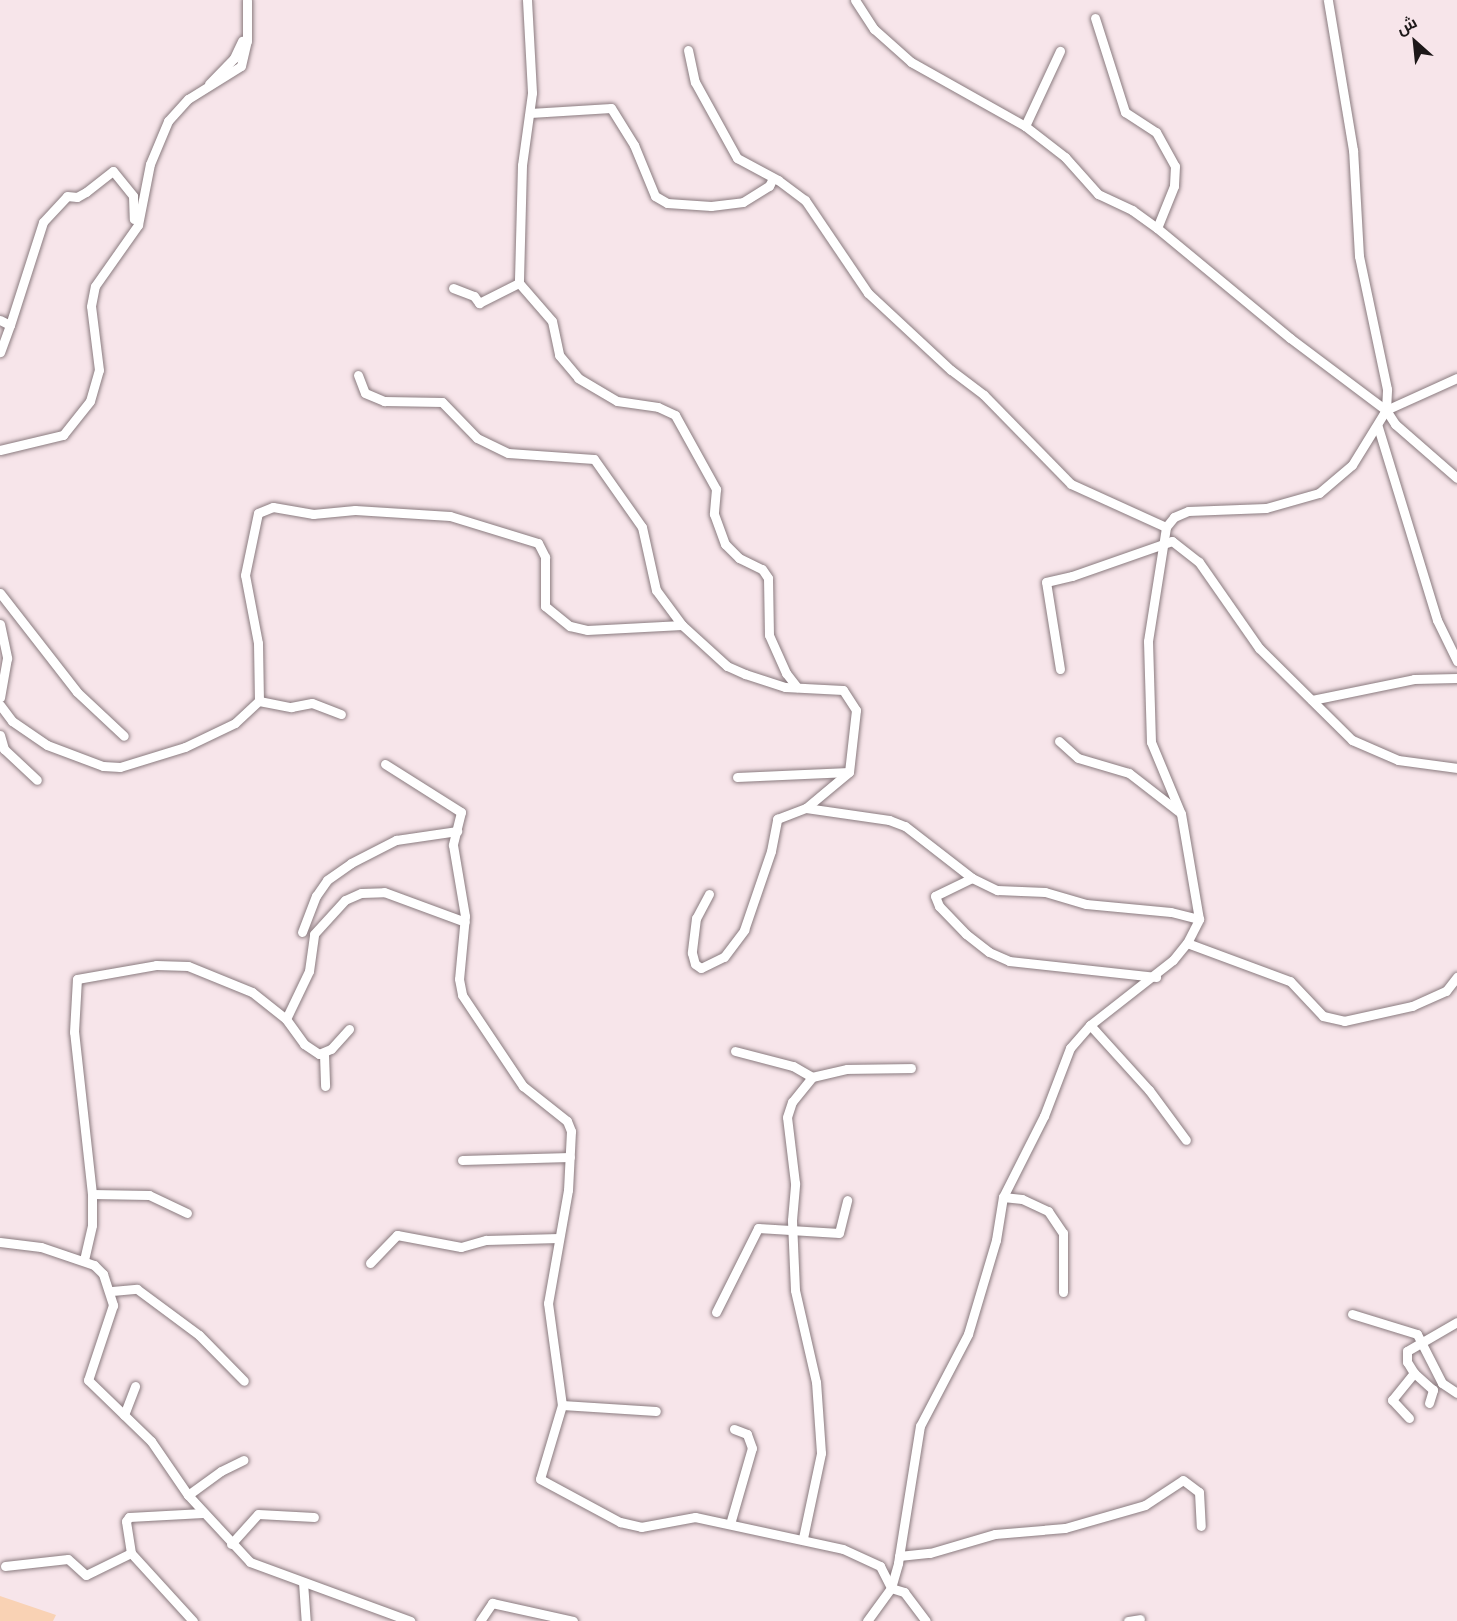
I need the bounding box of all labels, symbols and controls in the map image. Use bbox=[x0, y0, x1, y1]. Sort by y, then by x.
north arrow bbox=[1385, 12, 1445, 72]
text: ش bbox=[1393, 12, 1421, 40]

